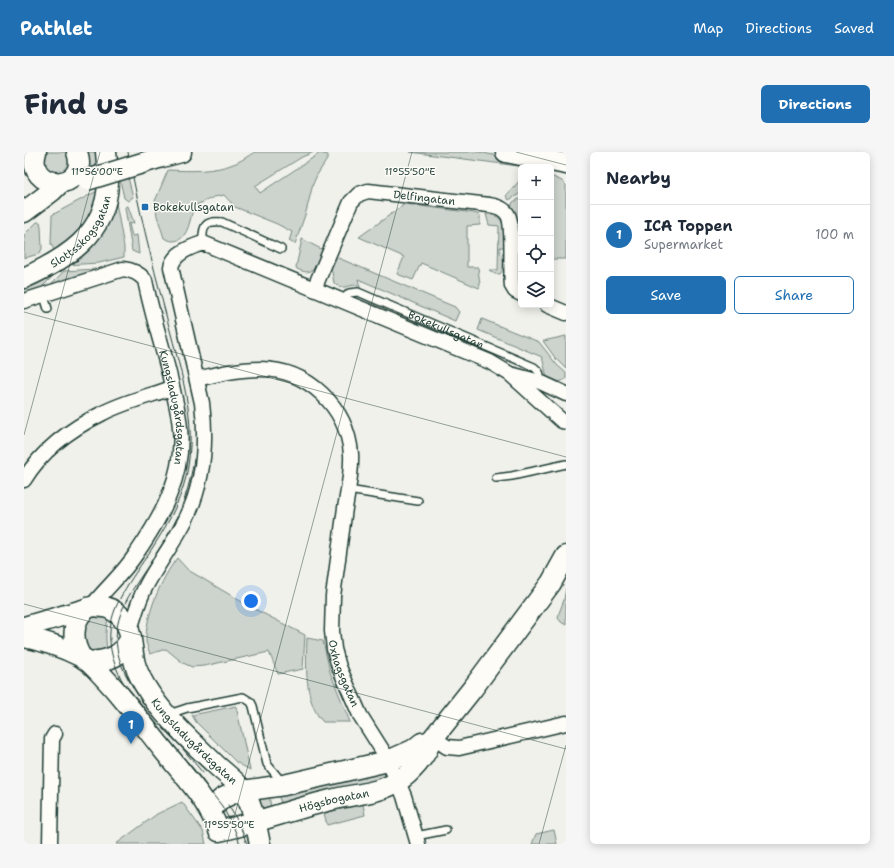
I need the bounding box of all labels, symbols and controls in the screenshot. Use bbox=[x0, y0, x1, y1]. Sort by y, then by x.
text: Pathlet bbox=[20, 16, 92, 41]
text: Map bbox=[694, 19, 724, 37]
text: Directions bbox=[746, 19, 812, 37]
text: Saved bbox=[834, 19, 874, 37]
text: Find us bbox=[24, 85, 129, 123]
button: Directions bbox=[761, 85, 870, 123]
map controls bbox=[518, 164, 554, 308]
button: + bbox=[518, 164, 554, 200]
text: 11°56'00"E bbox=[71, 165, 123, 178]
text: 11°55'50"E bbox=[385, 165, 436, 178]
text: Nearby bbox=[606, 167, 671, 189]
street label: Delfingatan bbox=[393, 187, 456, 209]
street label: Slottsskogsgatan bbox=[47, 194, 115, 271]
place label: Bokekullsgatan bbox=[153, 200, 234, 215]
button: − bbox=[518, 200, 554, 236]
marker: Bokekullsgatan bbox=[140, 202, 150, 212]
text: ICA Toppen bbox=[644, 216, 732, 236]
text: 1 bbox=[616, 226, 622, 243]
text: 100 m bbox=[815, 226, 854, 243]
button: locate bbox=[518, 236, 554, 272]
text: Supermarket bbox=[644, 236, 723, 253]
button: layers bbox=[518, 272, 554, 308]
button: Save bbox=[606, 276, 726, 314]
button: Share bbox=[734, 276, 854, 314]
street label: Bokekullsgatan bbox=[406, 307, 486, 353]
street label: Kungsladugårdsgatan bbox=[155, 348, 188, 466]
your location bbox=[241, 591, 261, 611]
street label: Oxhagsgatan bbox=[325, 639, 363, 710]
street label: Kungsladugårdsgatan bbox=[147, 695, 241, 788]
pin: 1 bbox=[118, 711, 144, 744]
street label: Högsbogatan bbox=[297, 786, 371, 816]
text: 11°55'50"E bbox=[204, 818, 255, 831]

